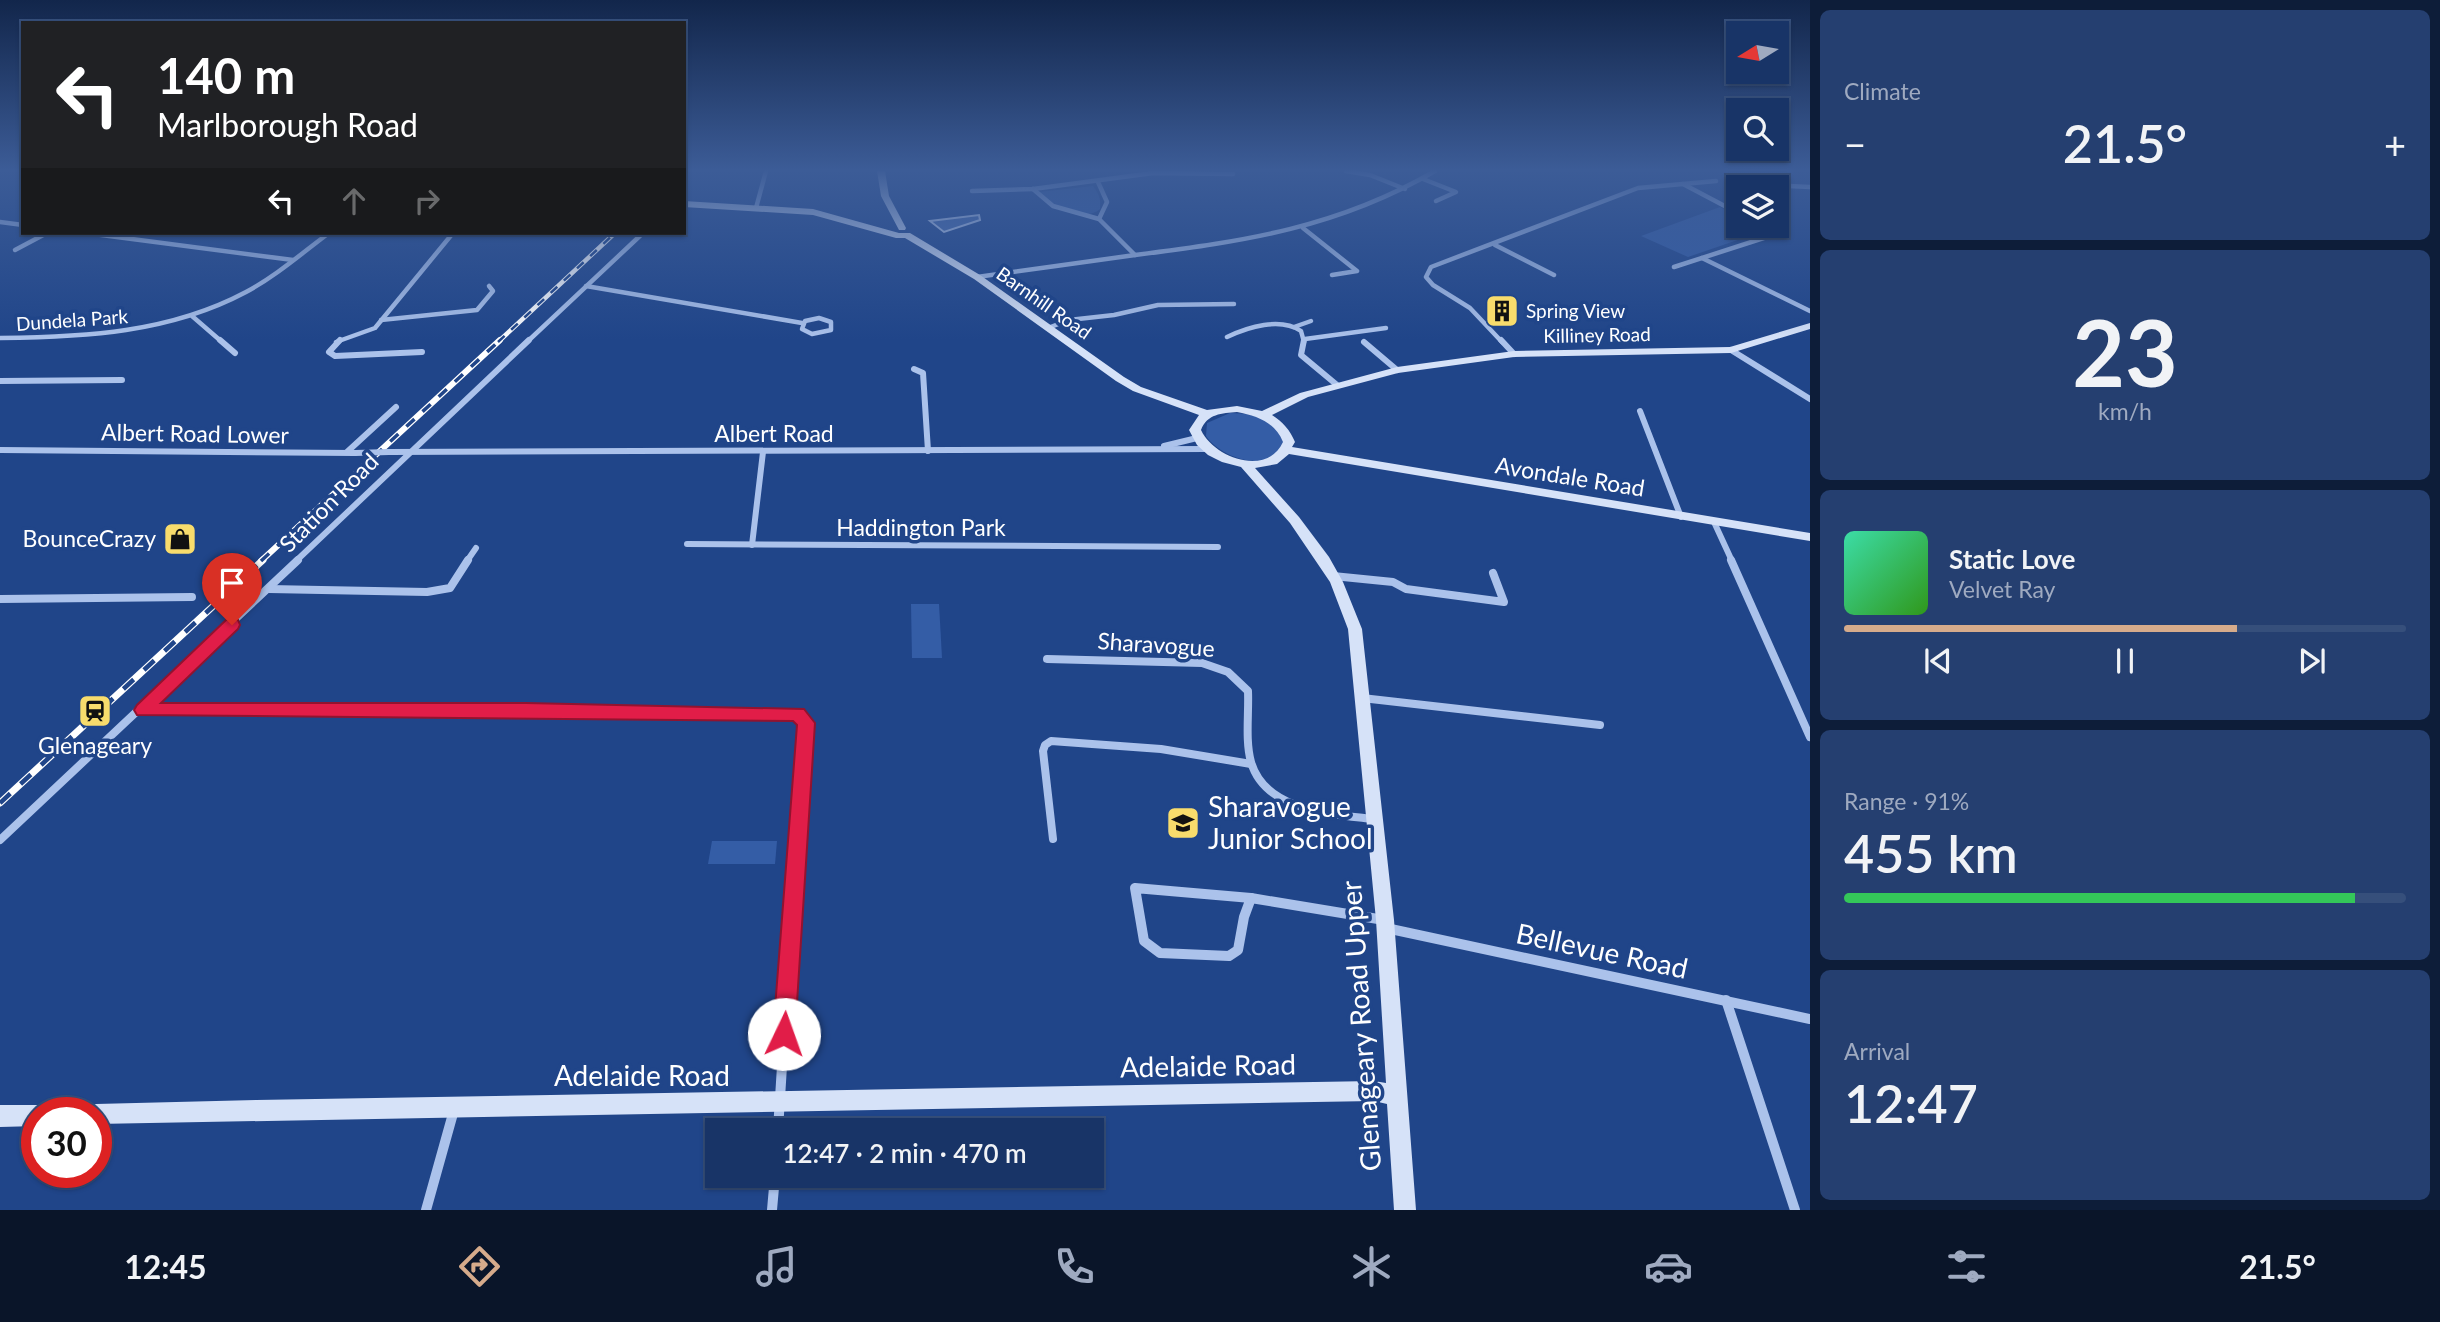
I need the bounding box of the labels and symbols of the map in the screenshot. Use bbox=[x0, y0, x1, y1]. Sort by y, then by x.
north arrow bbox=[1726, 21, 1788, 84]
street label: Barnhill Road bbox=[993, 262, 1096, 344]
building icon: Spring View bbox=[1483, 292, 1521, 330]
place label: Spring View bbox=[1526, 299, 1625, 322]
street label: Dundela Park bbox=[15, 304, 129, 335]
street label: Killiney Road bbox=[1543, 322, 1651, 347]
street label: Albert Road Lower bbox=[101, 417, 290, 449]
street label: Albert Road bbox=[714, 419, 834, 447]
street label: Station Road bbox=[273, 447, 384, 558]
street label: Avondale Road bbox=[1493, 450, 1647, 502]
street label: Haddington Park bbox=[836, 513, 1006, 541]
shop icon: BounceCrazy bbox=[161, 520, 199, 558]
place label: BounceCrazy bbox=[23, 524, 156, 552]
pin bbox=[202, 553, 262, 625]
street label: Sharavogue bbox=[1097, 626, 1216, 662]
station icon: Glenageary bbox=[76, 692, 114, 730]
place label: Glenageary bbox=[38, 731, 152, 759]
place label: Sharavogue Junior School bbox=[1208, 789, 1373, 855]
school or university icon: Sharavogue Junior School bbox=[1164, 804, 1202, 842]
street label: Glenageary Road Upper bbox=[1333, 880, 1387, 1173]
street label: Bellevue Road bbox=[1513, 915, 1691, 985]
position arrow bbox=[747, 997, 821, 1071]
street label: Adelaide Road bbox=[1120, 1046, 1296, 1084]
street label: Adelaide Road bbox=[554, 1058, 730, 1092]
speed limit sign: 30 bbox=[21, 1097, 112, 1188]

